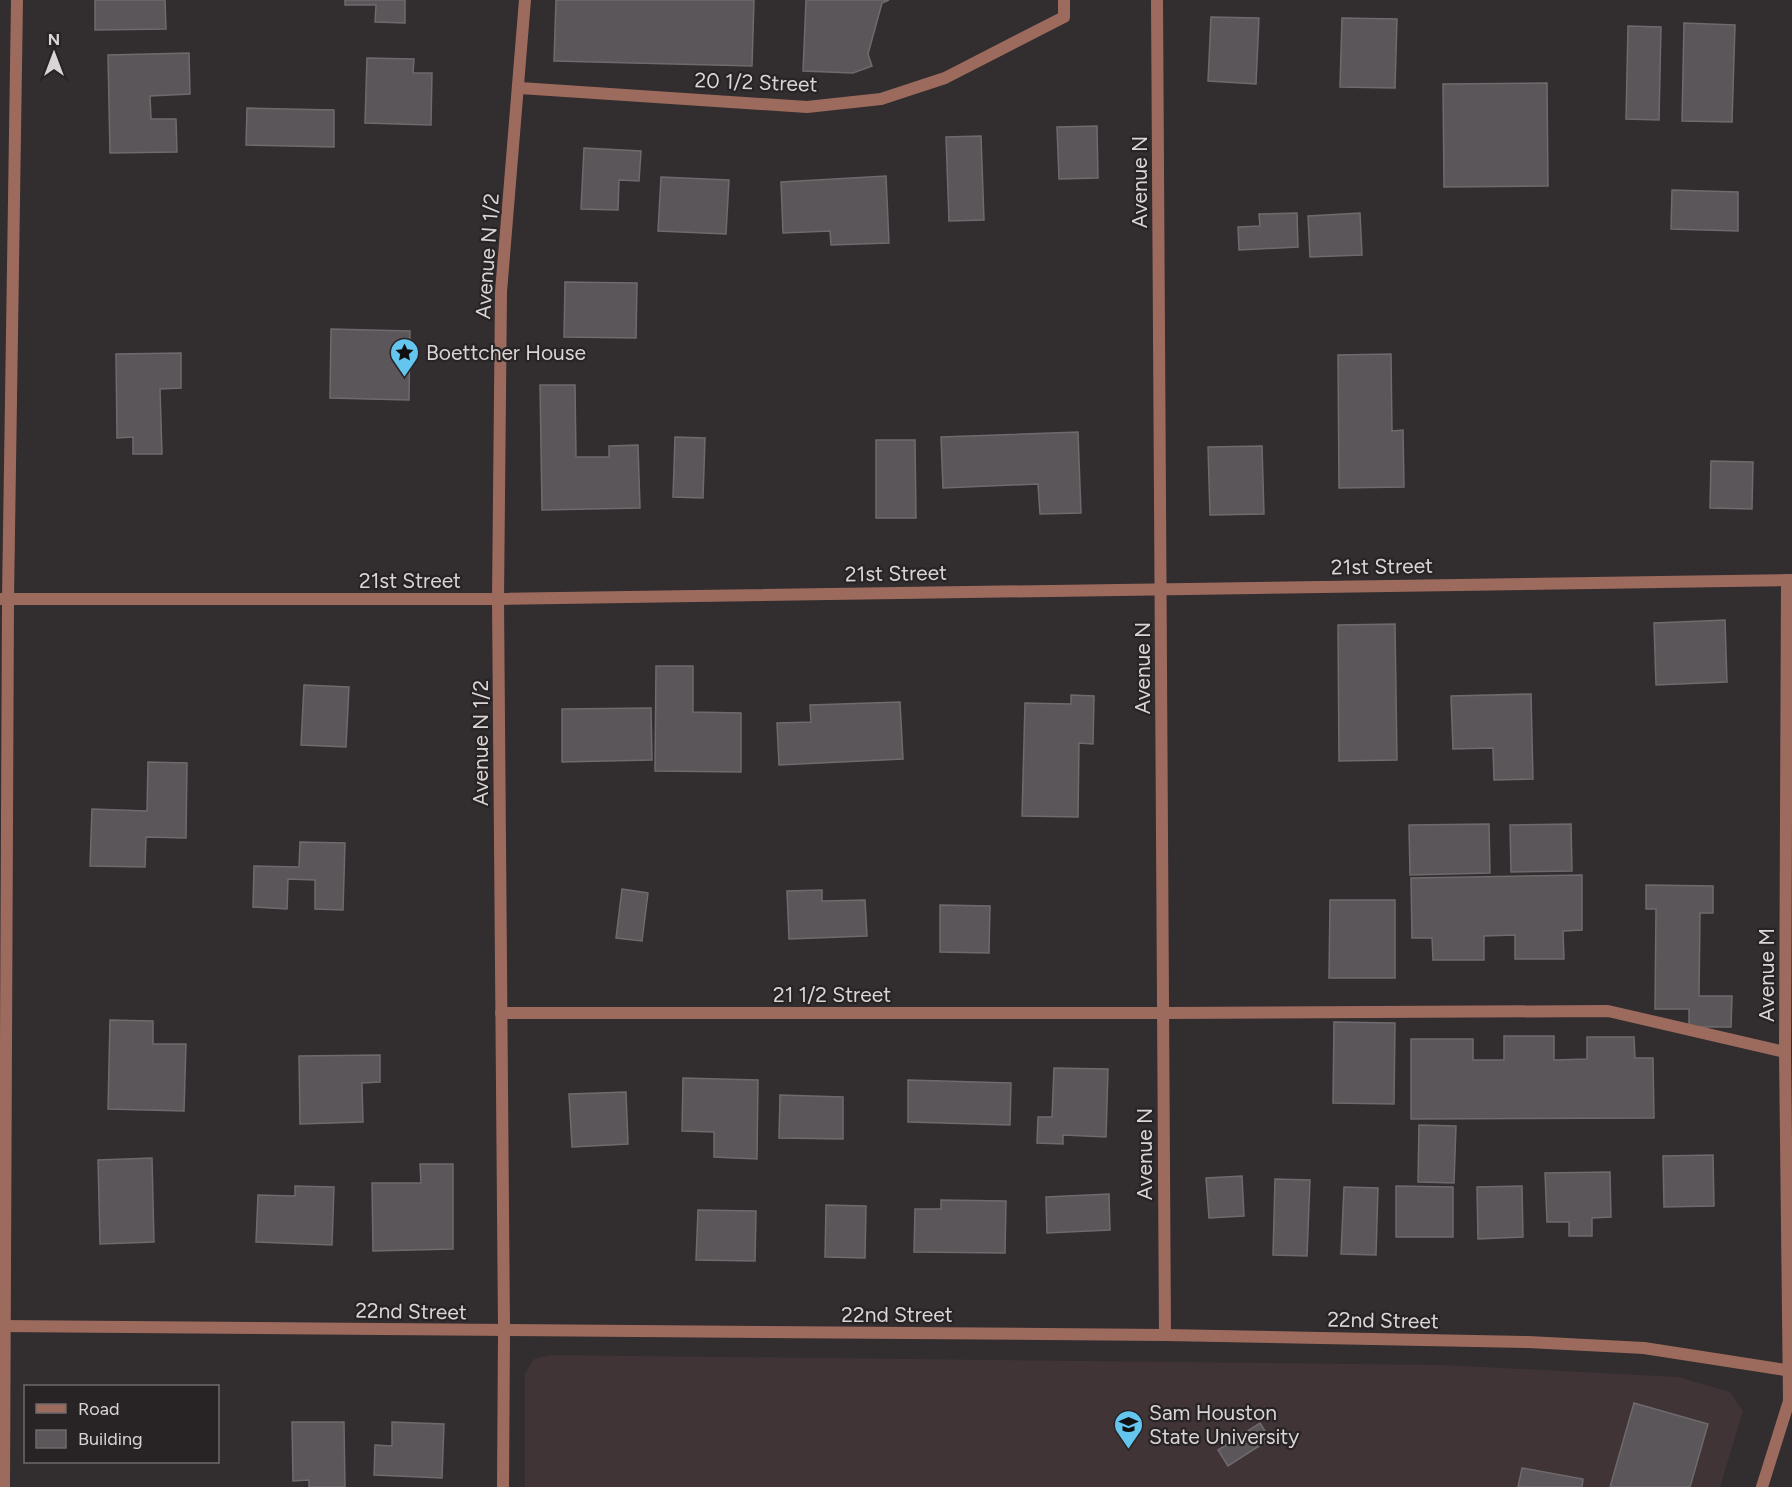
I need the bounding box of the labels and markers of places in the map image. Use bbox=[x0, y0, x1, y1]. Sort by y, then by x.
place icon: Boettcher House bbox=[389, 336, 421, 378]
place label: Boettcher House bbox=[426, 340, 586, 365]
place label: Sam Houston State University bbox=[1149, 1400, 1299, 1449]
school or university icon: Sam Houston State University bbox=[1112, 1408, 1144, 1450]

